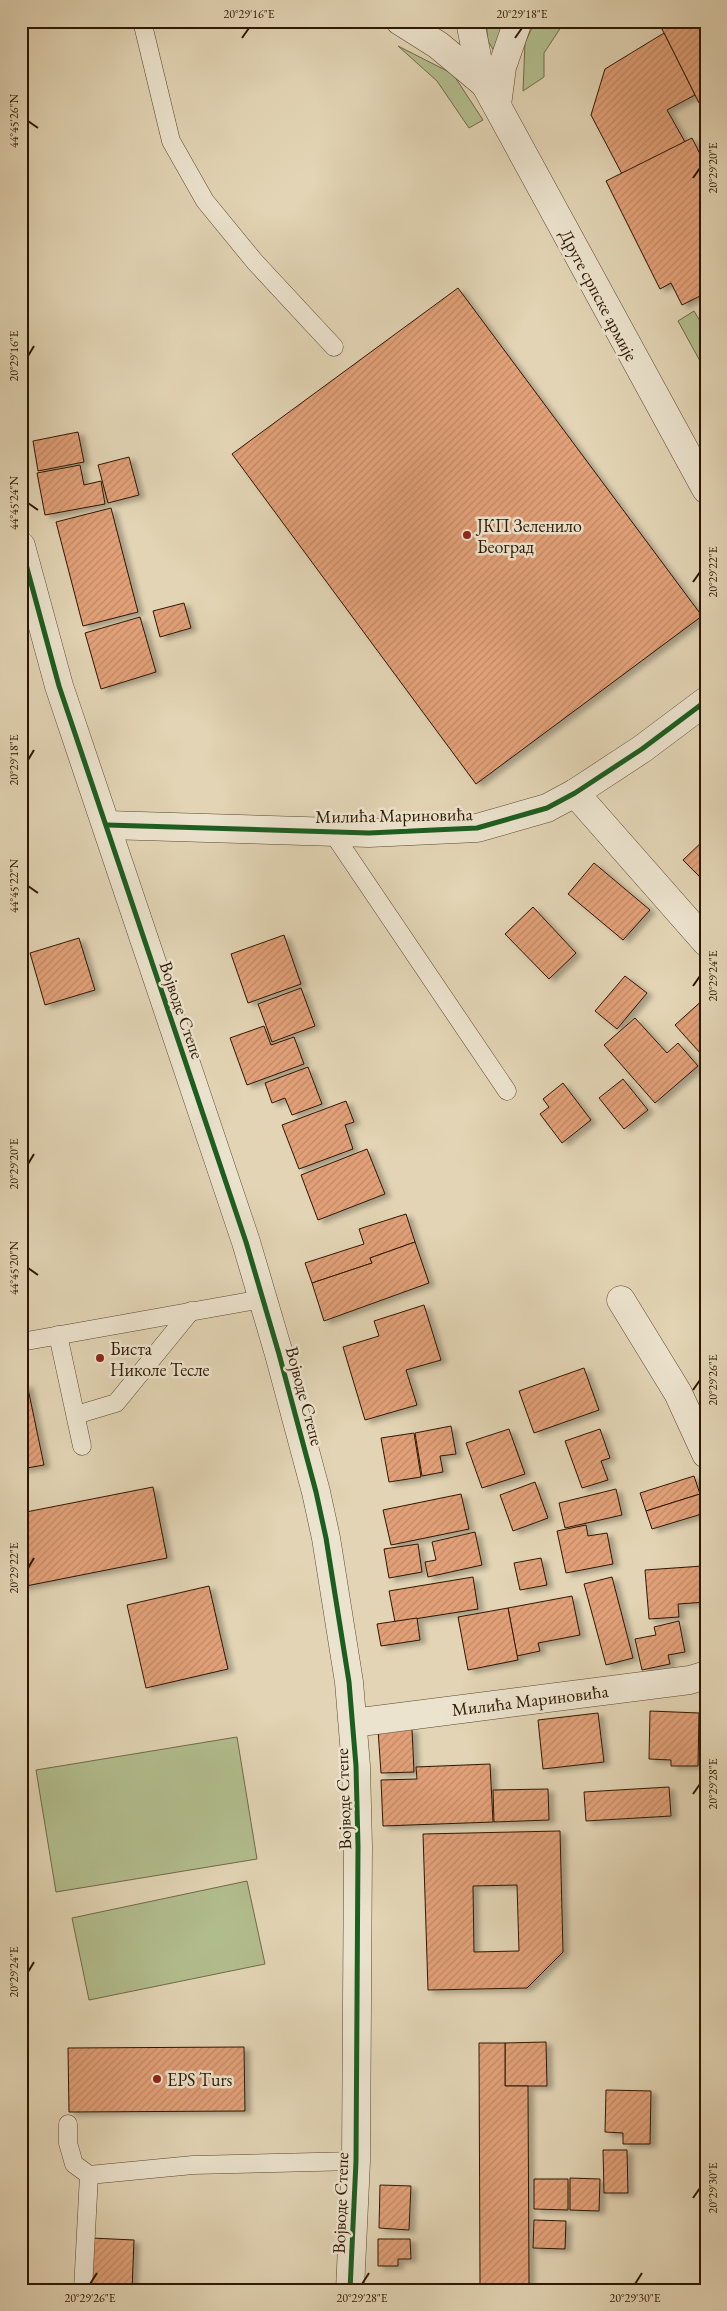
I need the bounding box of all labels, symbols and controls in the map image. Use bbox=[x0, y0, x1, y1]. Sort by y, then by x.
text: 20°29'16"E bbox=[223, 6, 275, 22]
text: 20°29'18"E bbox=[496, 6, 548, 22]
text: 44°45'26"N bbox=[6, 94, 22, 148]
text: 20°29'20"E bbox=[705, 142, 721, 194]
street label: Друге српске армије bbox=[555, 225, 643, 365]
text: 20°29'16"E bbox=[6, 330, 22, 382]
text: 44°45'24"N bbox=[6, 476, 22, 530]
place label: ЈКП Зеленило Београд bbox=[475, 514, 582, 558]
marker: ЈКП Зеленило Београд bbox=[461, 529, 473, 541]
text: 20°29'22"E bbox=[705, 546, 721, 598]
text: 20°29'18"E bbox=[6, 734, 22, 786]
street label: Милића Мариновића bbox=[315, 802, 474, 828]
text: 44°45'22"N bbox=[6, 859, 22, 913]
text: 20°29'24"E bbox=[705, 950, 721, 1002]
street label: Војводе Степе bbox=[155, 958, 209, 1062]
text: 20°29'20"E bbox=[6, 1138, 22, 1190]
text: 44°45'20"N bbox=[6, 1241, 22, 1295]
place label: Биста Николе Тесле bbox=[110, 1337, 210, 1381]
street label: Војводе Степе bbox=[281, 1344, 329, 1448]
marker: Биста Николе Тесле bbox=[94, 1352, 106, 1364]
text: 20°29'26"E bbox=[705, 1354, 721, 1406]
text: 20°29'22"E bbox=[6, 1542, 22, 1594]
street label: Милића Мариновића bbox=[450, 1679, 611, 1721]
street label: Војводе Степе bbox=[330, 1748, 356, 1850]
text: 20°29'28"E bbox=[705, 1758, 721, 1810]
text: 20°29'24"E bbox=[6, 1946, 22, 1998]
place label: EPS Turs bbox=[167, 2068, 233, 2091]
marker: EPS Turs bbox=[151, 2073, 163, 2085]
street label: Војводе Степе bbox=[327, 2152, 353, 2254]
text: 20°29'30"E bbox=[705, 2162, 721, 2214]
text: 20°29'26"E bbox=[64, 2290, 116, 2306]
text: 20°29'28"E bbox=[336, 2290, 388, 2306]
text: 20°29'30"E bbox=[609, 2290, 661, 2306]

